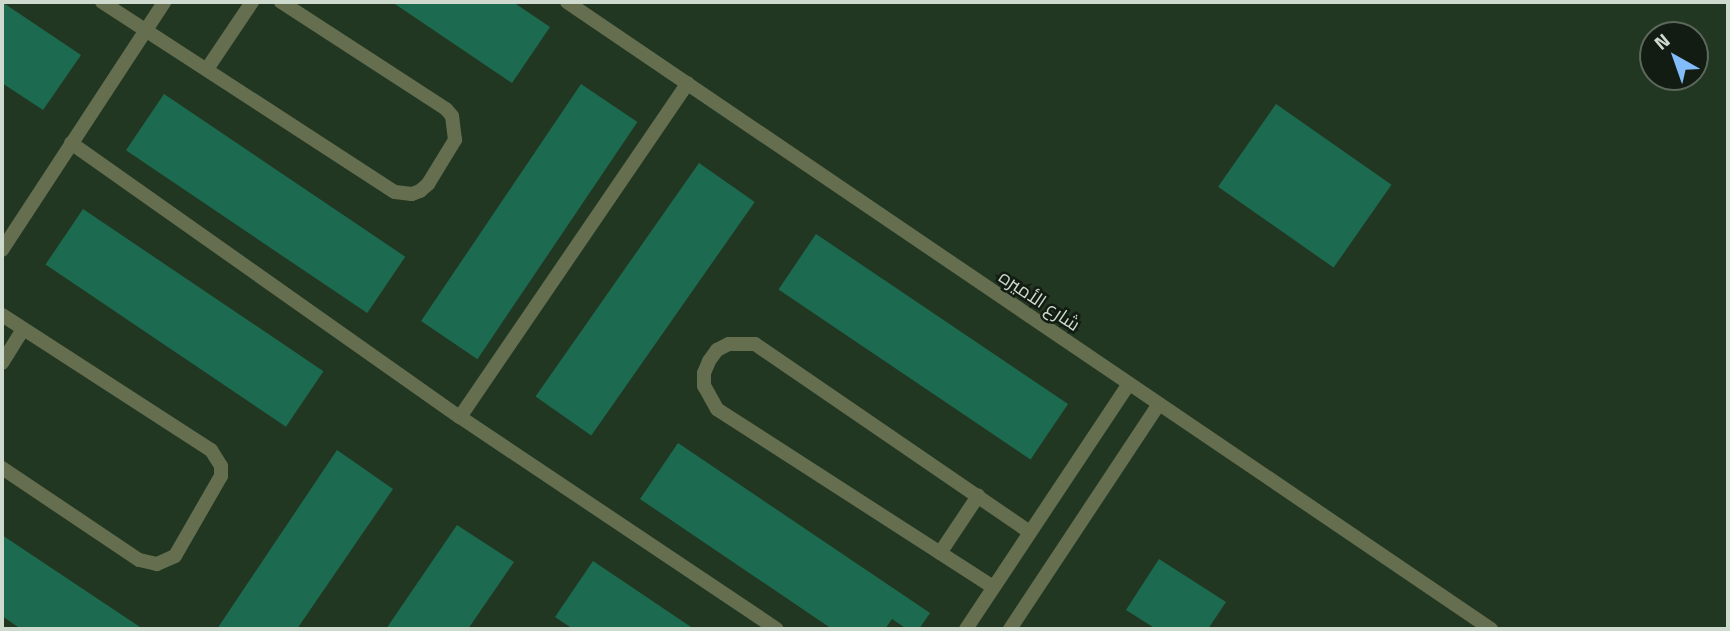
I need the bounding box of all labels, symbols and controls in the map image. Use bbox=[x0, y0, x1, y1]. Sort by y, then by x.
north arrow bbox=[1639, 21, 1709, 91]
text: N bbox=[1647, 26, 1676, 56]
street label: شارع الأميره bbox=[995, 265, 1085, 335]

